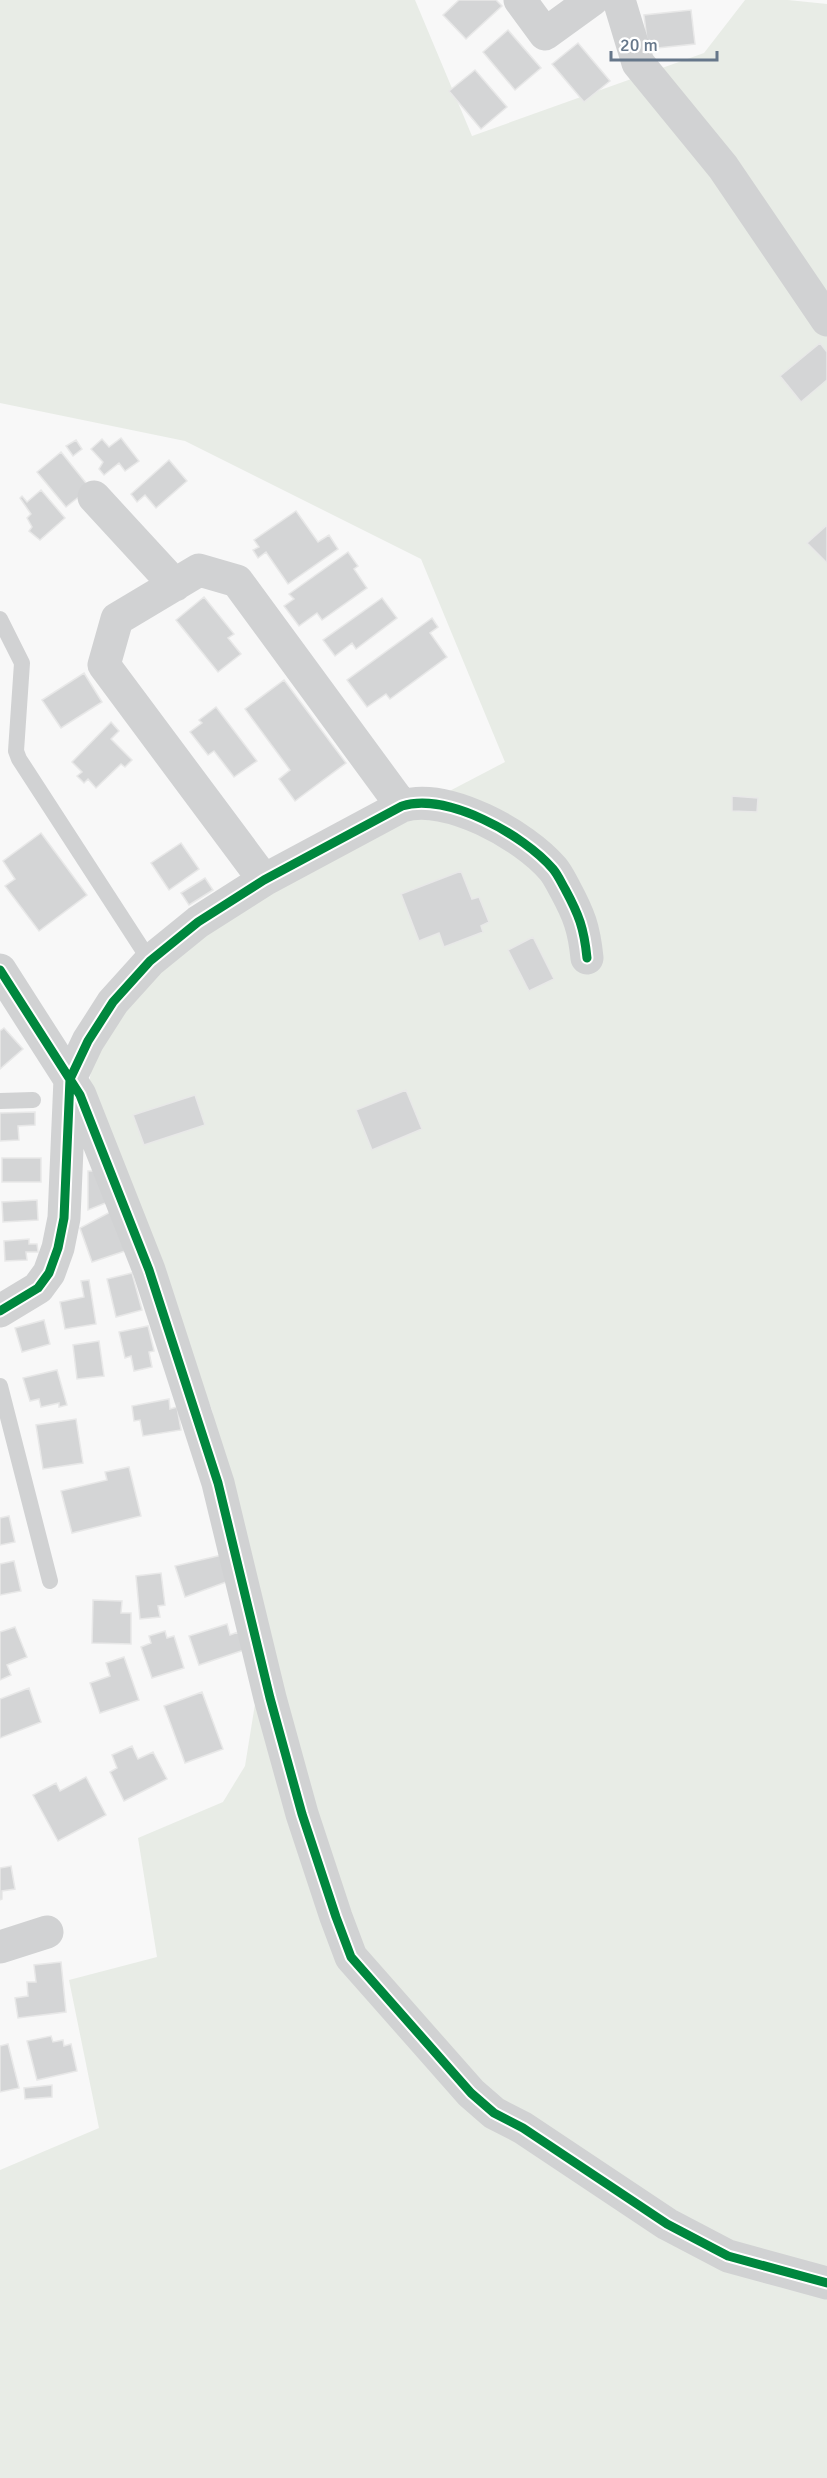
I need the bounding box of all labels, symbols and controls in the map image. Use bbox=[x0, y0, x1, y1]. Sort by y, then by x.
scale bar bbox=[611, 24, 718, 62]
text: 20 m bbox=[620, 34, 658, 56]

